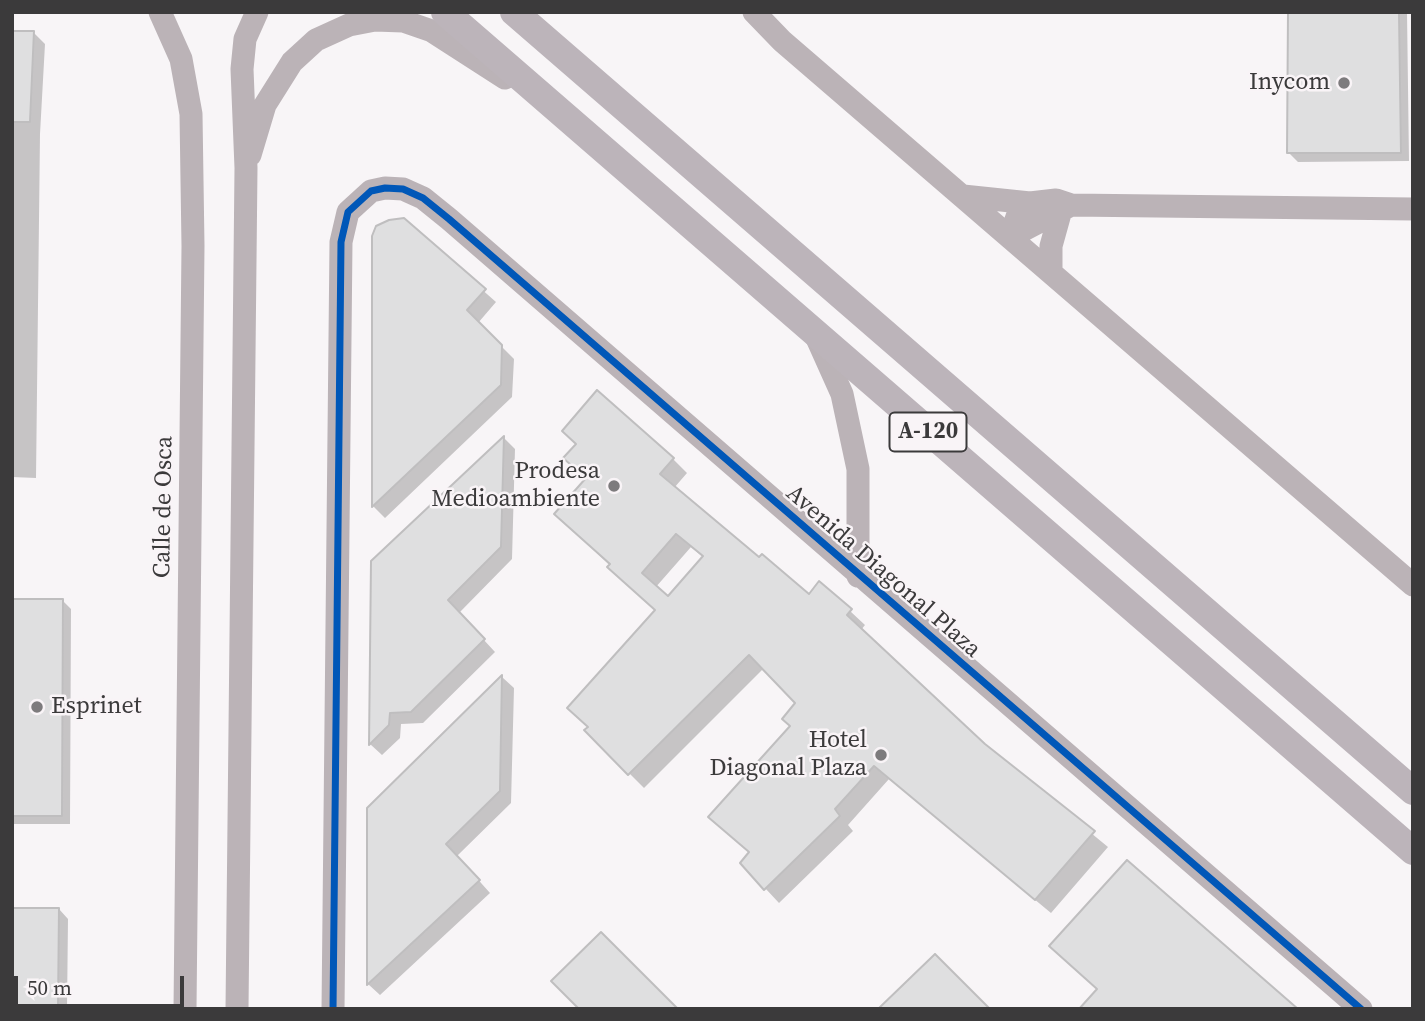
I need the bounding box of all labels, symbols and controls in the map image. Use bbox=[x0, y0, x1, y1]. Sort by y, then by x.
place label: Inycom bbox=[1249, 69, 1330, 97]
marker: Inycom bbox=[1336, 75, 1352, 91]
road number: A-120 bbox=[890, 412, 967, 452]
street label: Calle de Osca bbox=[148, 436, 180, 578]
place label: Prodesa Medioambiente bbox=[431, 458, 600, 514]
marker: Prodesa Medioambiente bbox=[606, 478, 622, 494]
street label: Avenida Diagonal Plaza bbox=[780, 480, 986, 664]
place label: Esprinet bbox=[51, 693, 142, 721]
marker: Esprinet bbox=[29, 699, 45, 715]
place label: Hotel Diagonal Plaza bbox=[710, 727, 867, 783]
marker: Hotel Diagonal Plaza bbox=[873, 747, 889, 763]
scale bar bbox=[18, 962, 187, 1006]
text: 50 m bbox=[27, 973, 72, 1002]

